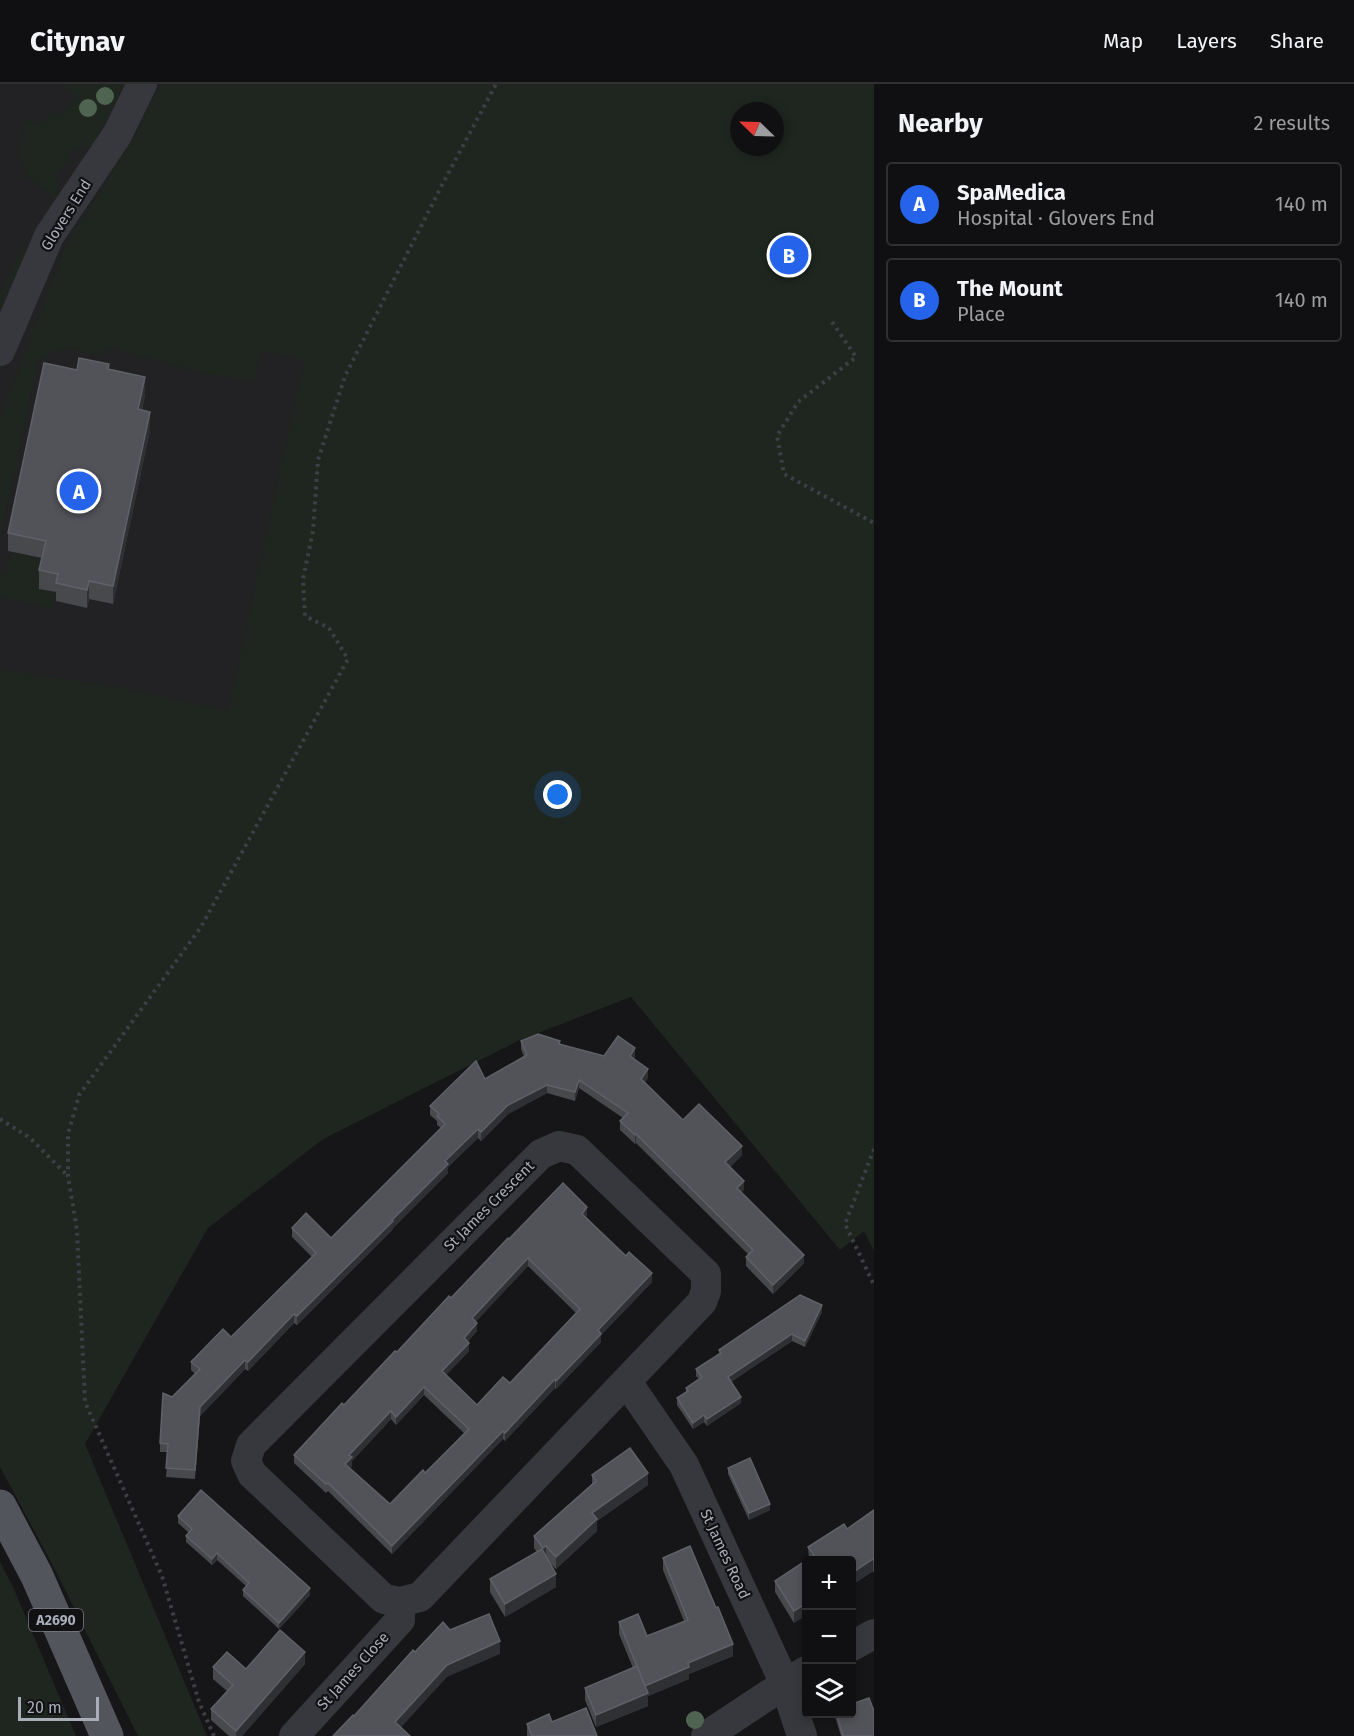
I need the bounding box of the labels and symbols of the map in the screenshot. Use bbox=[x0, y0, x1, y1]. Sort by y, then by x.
north arrow bbox=[730, 102, 784, 156]
street label: Glovers End bbox=[37, 176, 95, 254]
pin: B bbox=[770, 232, 808, 278]
pin: A bbox=[60, 468, 98, 514]
your location bbox=[543, 780, 572, 809]
street label: St James Crescent bbox=[440, 1157, 538, 1255]
street label: St James Road bbox=[696, 1506, 754, 1602]
road number: A2690 bbox=[29, 1609, 83, 1631]
street label: St James Close bbox=[313, 1628, 393, 1714]
scale bar bbox=[18, 1694, 99, 1722]

